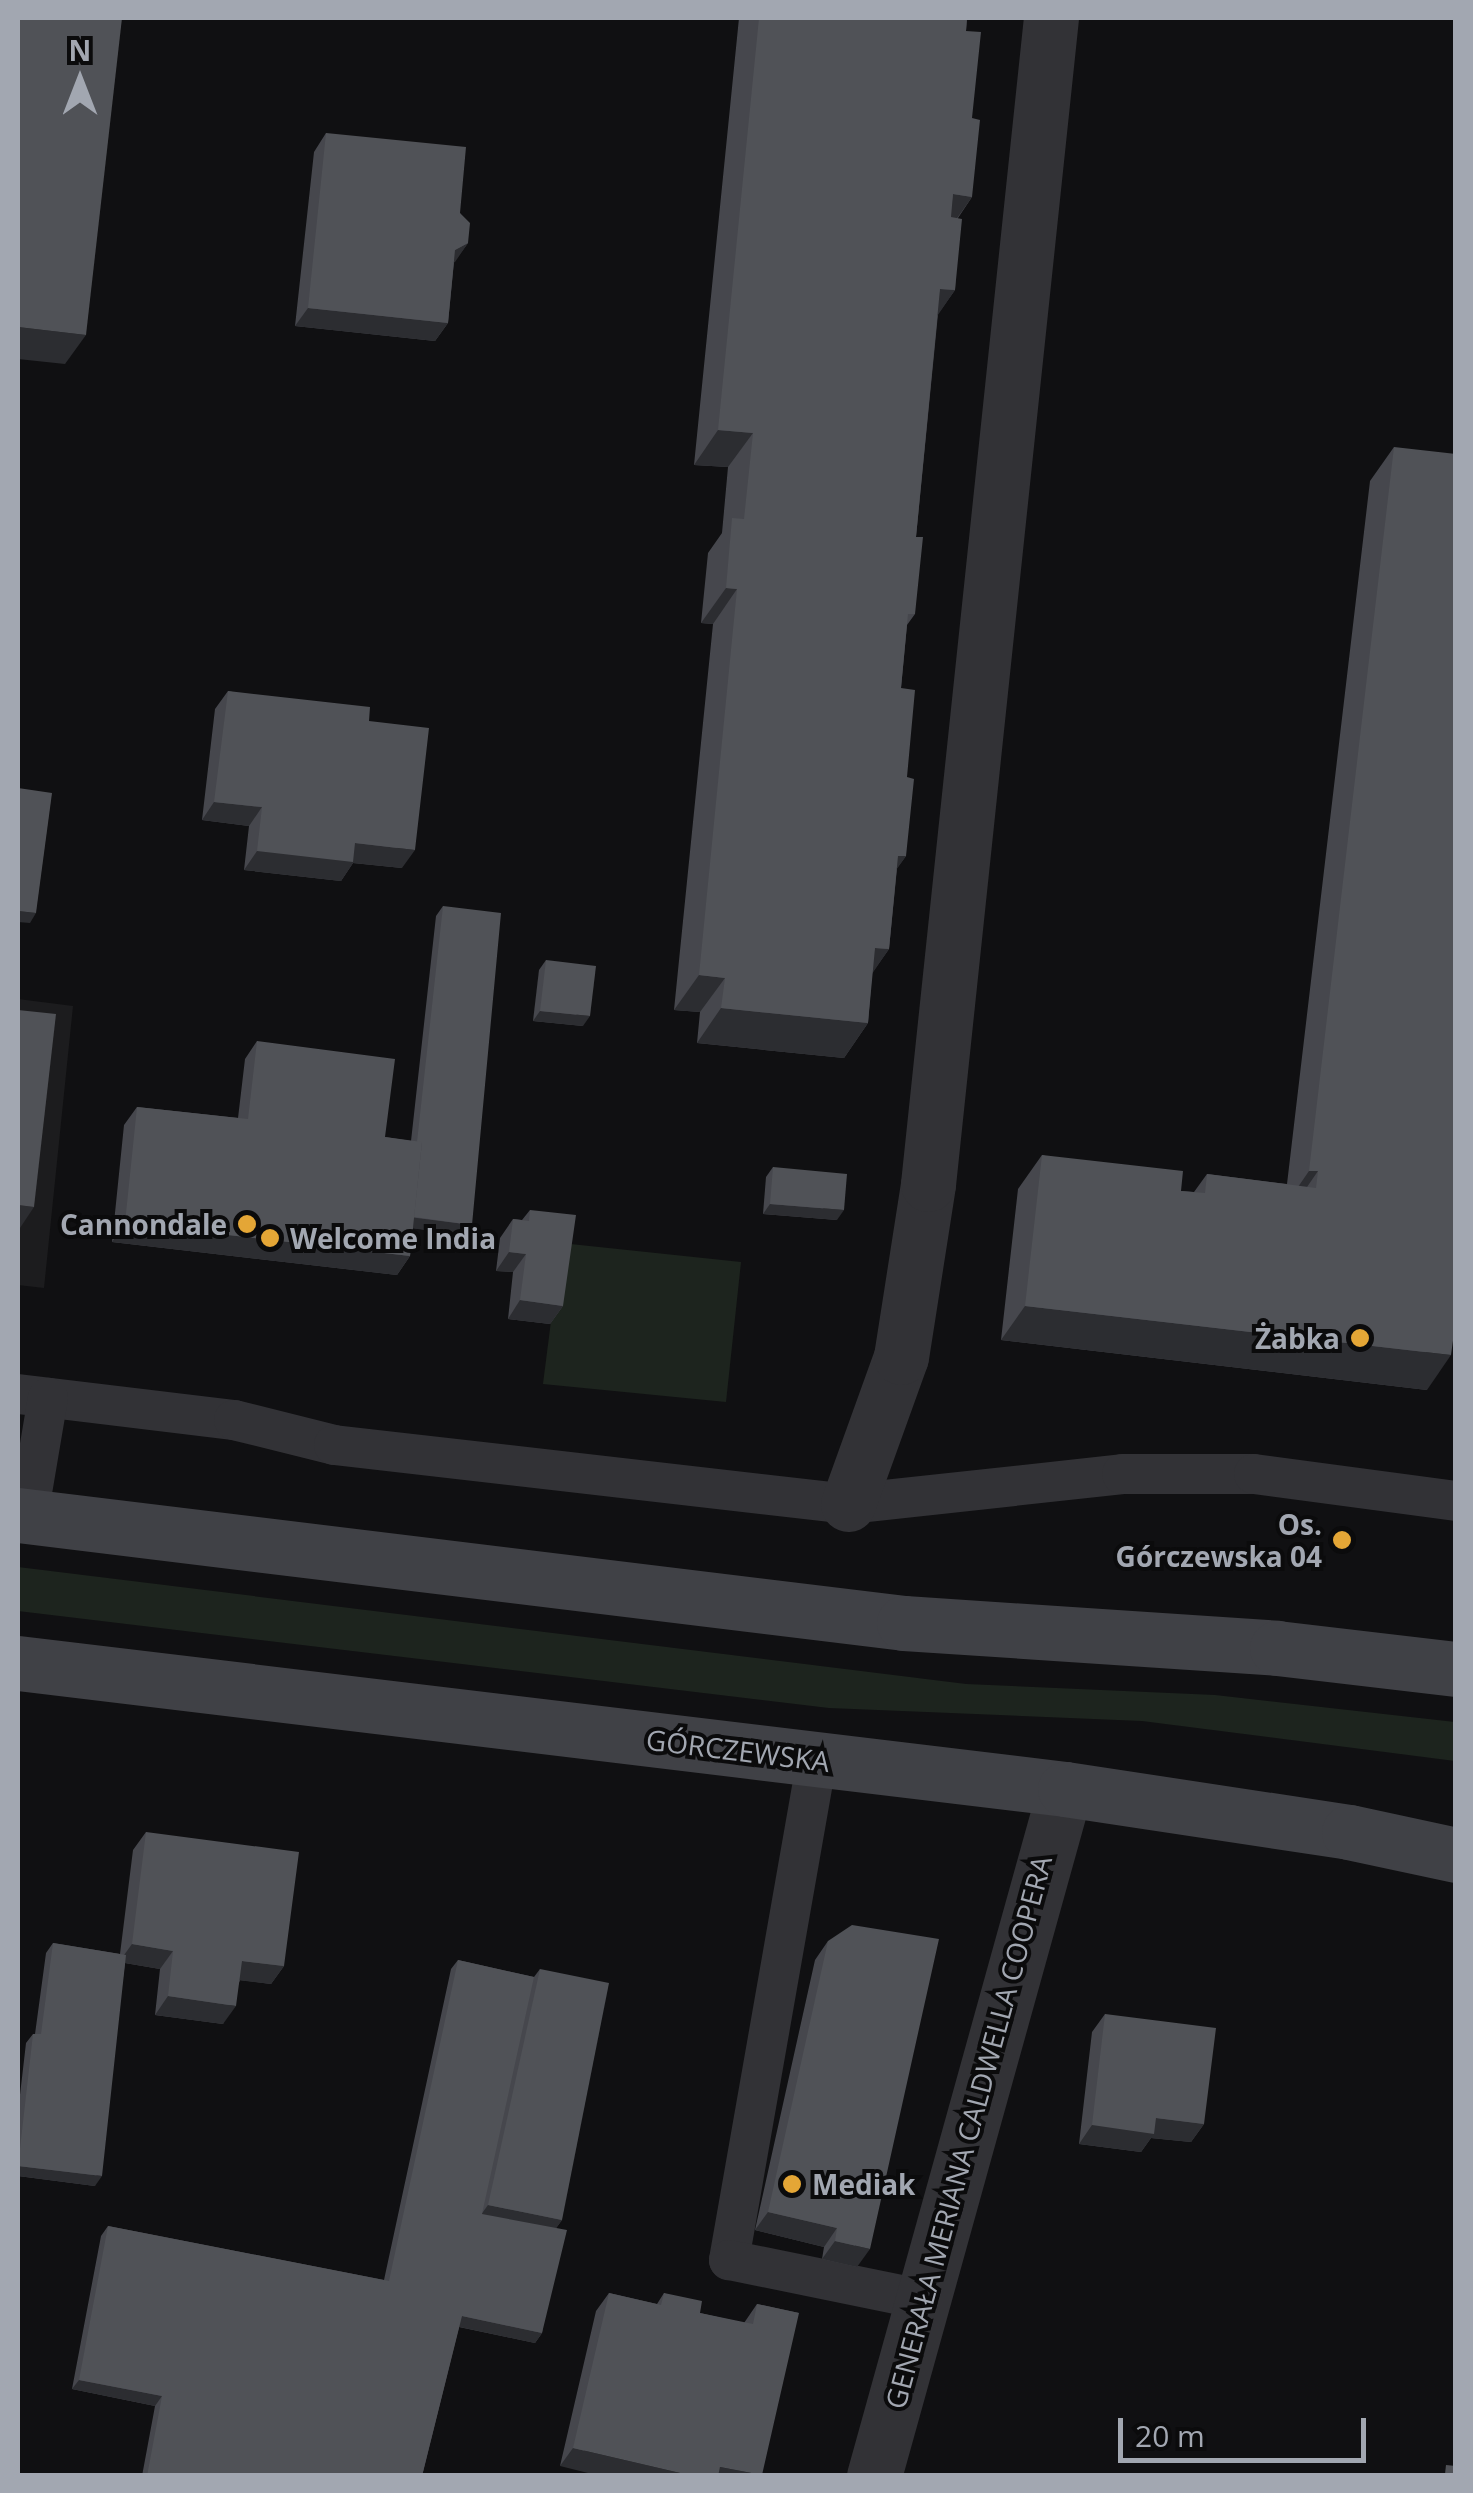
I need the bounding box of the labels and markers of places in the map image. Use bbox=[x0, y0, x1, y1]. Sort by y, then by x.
place label: Cannondale bbox=[60, 1207, 227, 1241]
marker: Cannondale bbox=[236, 1213, 258, 1235]
place label: Welcome India bbox=[290, 1221, 496, 1255]
marker: Welcome India bbox=[259, 1227, 281, 1249]
place label: Żabka bbox=[1255, 1321, 1340, 1355]
marker: Żabka bbox=[1349, 1327, 1371, 1349]
place label: Os. Górczewska 04 bbox=[1116, 1507, 1322, 1573]
marker: Os. Górczewska 04 bbox=[1331, 1529, 1353, 1551]
place label: Mediak bbox=[812, 2167, 915, 2201]
marker: Mediak bbox=[781, 2173, 803, 2195]

